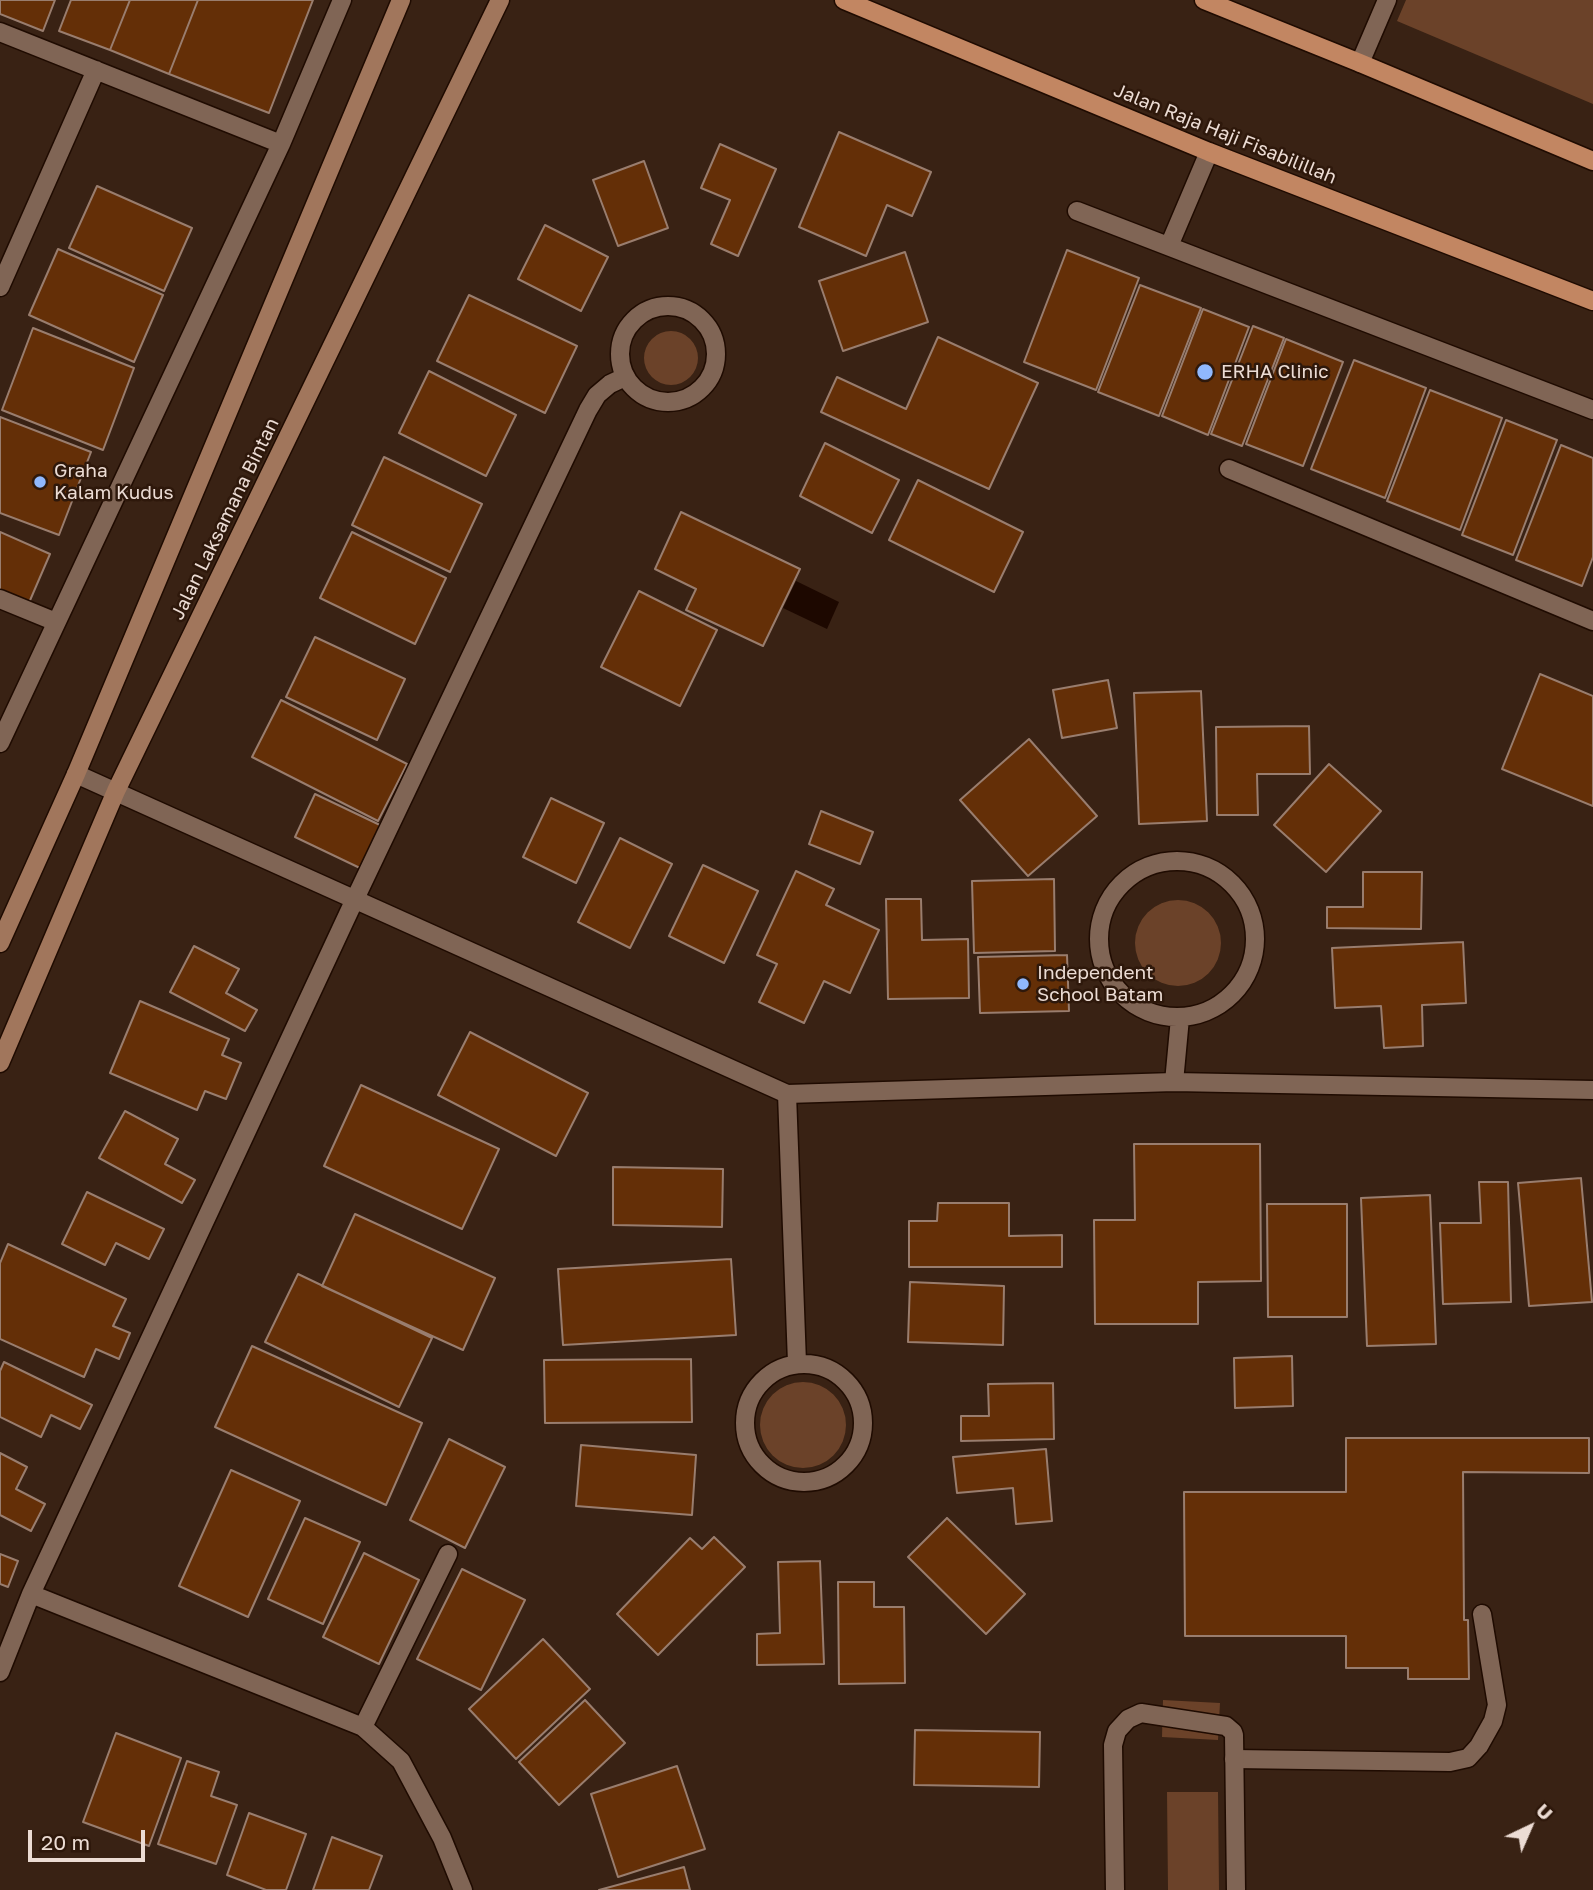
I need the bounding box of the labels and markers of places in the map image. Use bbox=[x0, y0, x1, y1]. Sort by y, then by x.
place label: ERHA Clinic bbox=[1221, 361, 1329, 383]
marker: ERHA Clinic bbox=[1195, 362, 1215, 382]
place label: Graha Kalam Kudus bbox=[54, 460, 174, 504]
marker: Graha Kalam Kudus bbox=[32, 474, 48, 490]
place label: Independent School Batam bbox=[1037, 962, 1163, 1006]
marker: Independent School Batam bbox=[1015, 976, 1031, 992]

